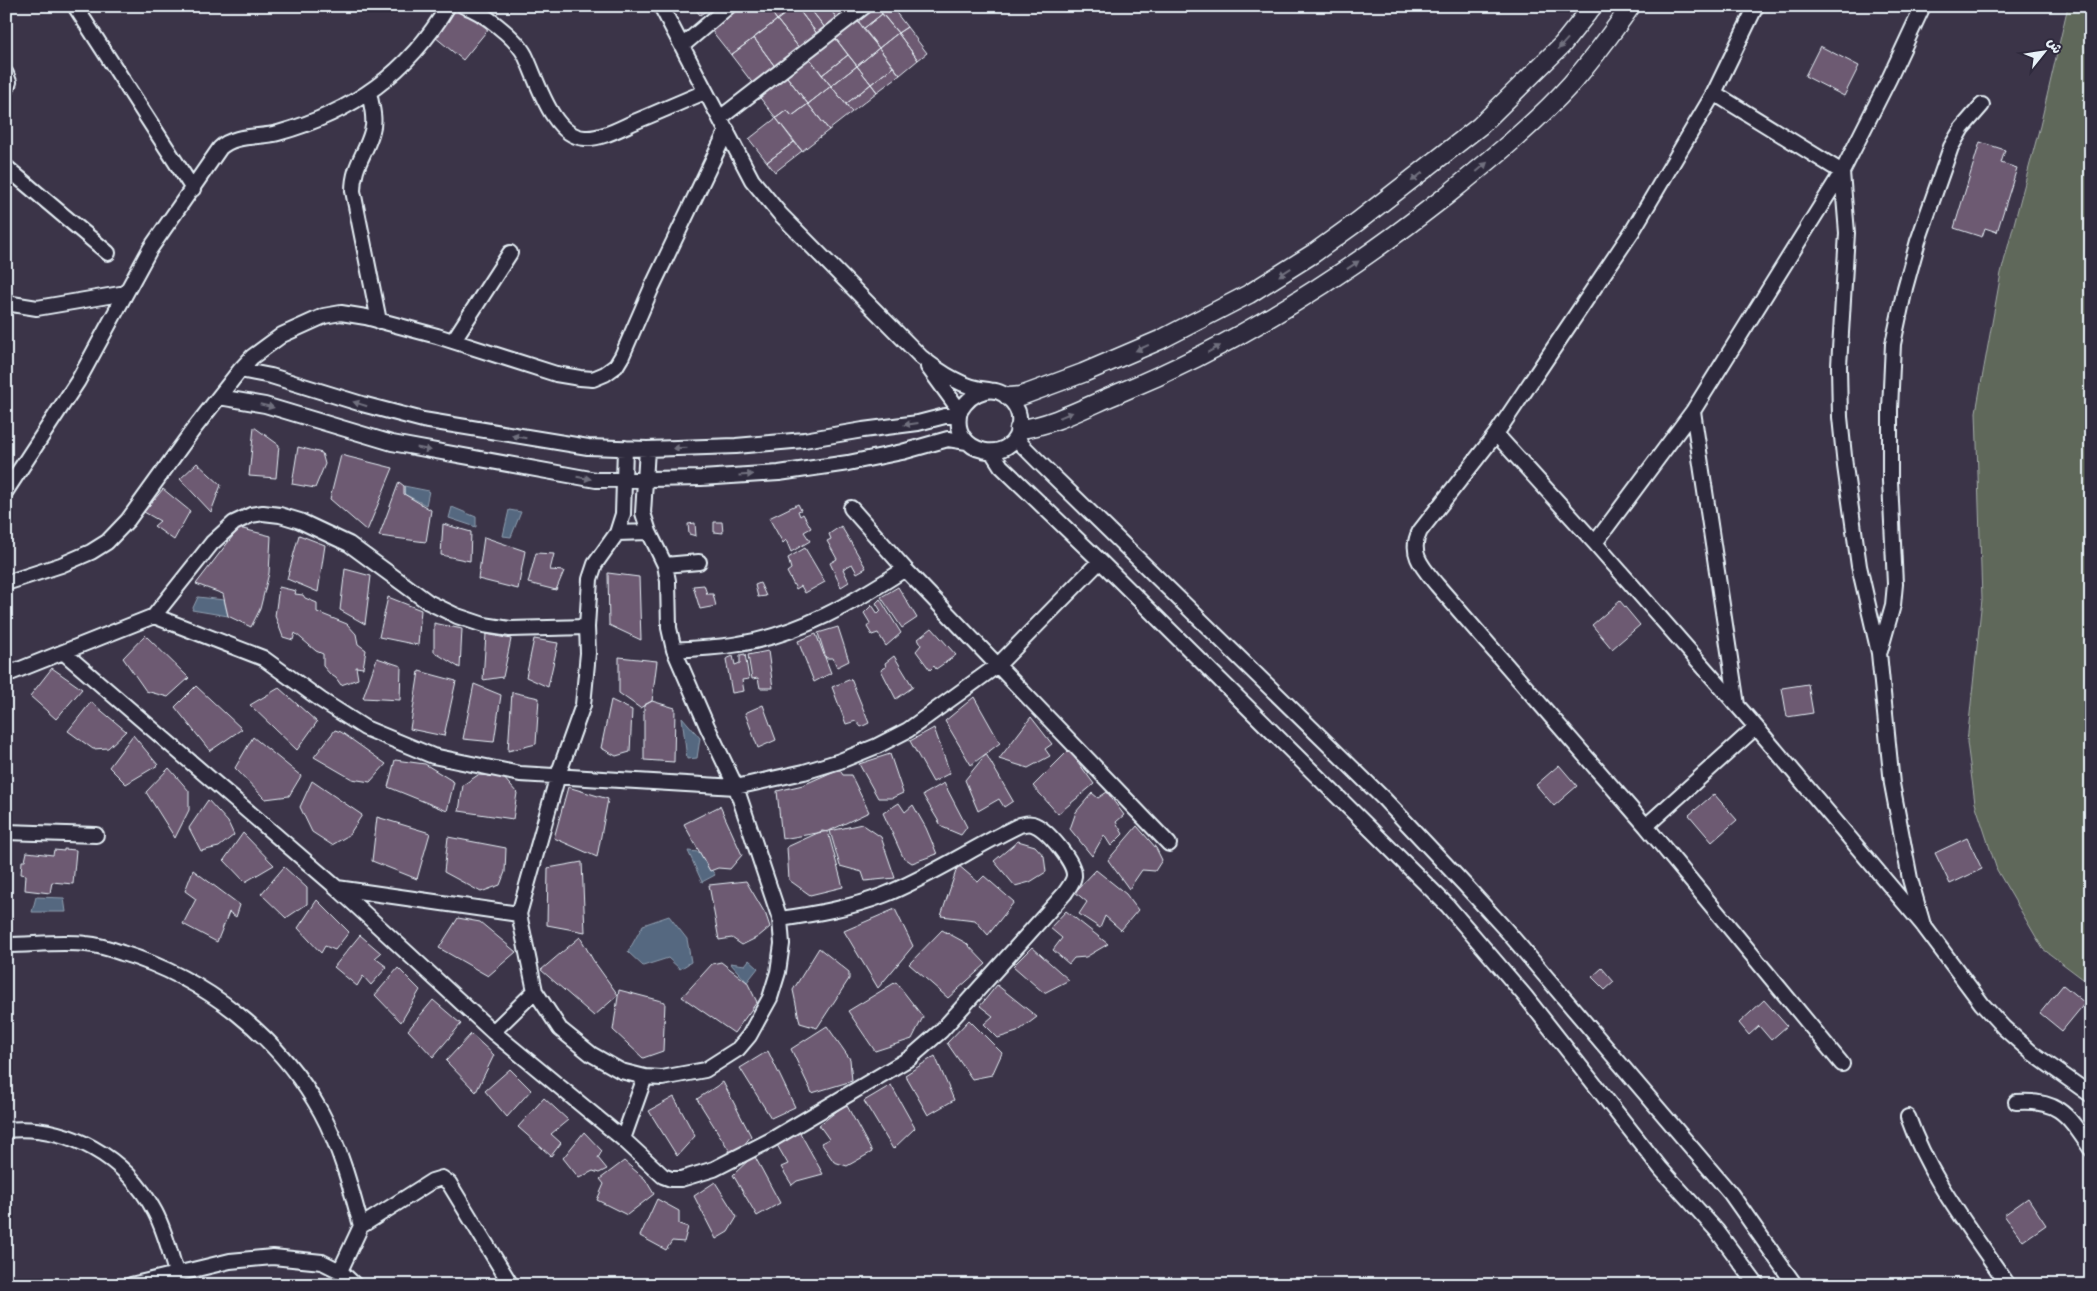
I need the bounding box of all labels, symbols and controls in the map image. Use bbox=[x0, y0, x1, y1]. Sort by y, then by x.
north arrow bbox=[2020, 28, 2070, 78]
text: ش bbox=[2044, 35, 2066, 57]
one-way arrow bbox=[1557, 38, 1569, 50]
one-way arrow bbox=[1476, 161, 1489, 172]
one-way arrow bbox=[1411, 171, 1424, 182]
one-way arrow bbox=[1346, 260, 1360, 270]
one-way arrow bbox=[1279, 267, 1292, 277]
one-way arrow bbox=[1135, 344, 1149, 352]
one-way arrow bbox=[1207, 345, 1221, 353]
one-way arrow bbox=[352, 399, 367, 407]
one-way arrow bbox=[260, 402, 275, 410]
one-way arrow bbox=[1058, 411, 1073, 418]
one-way arrow bbox=[903, 420, 919, 428]
one-way arrow bbox=[510, 432, 526, 440]
one-way arrow bbox=[672, 444, 688, 452]
one-way arrow bbox=[416, 445, 431, 453]
one-way arrow bbox=[738, 470, 754, 478]
one-way arrow bbox=[576, 474, 592, 482]

